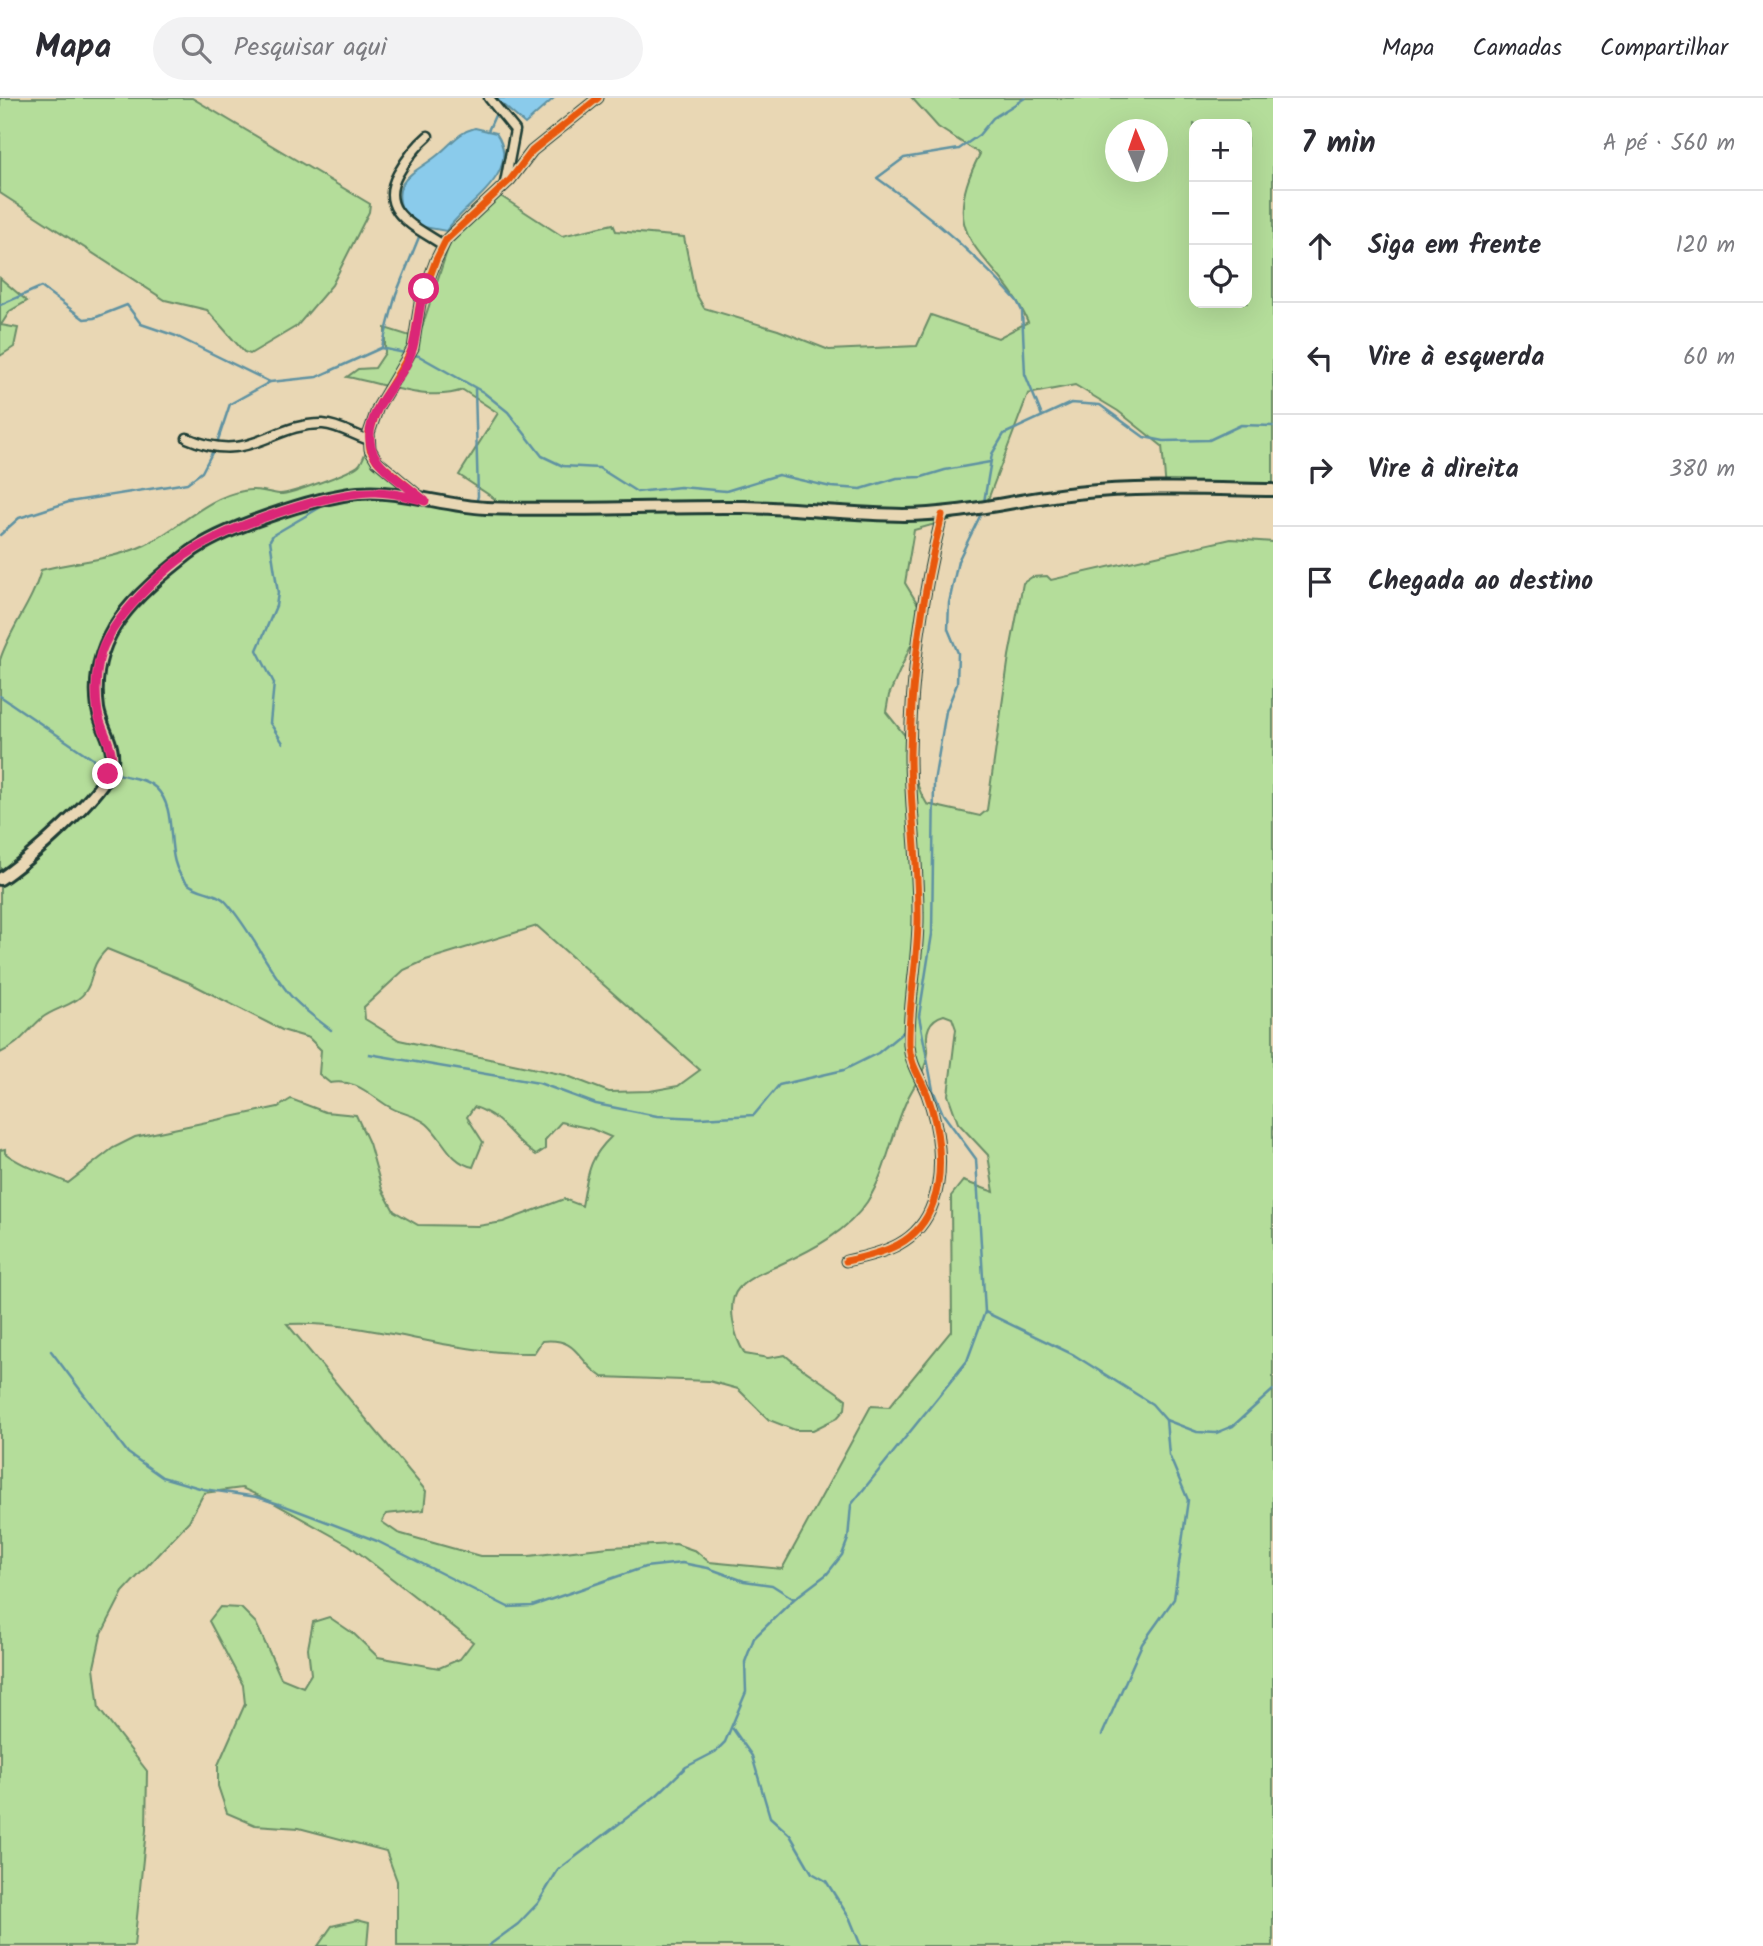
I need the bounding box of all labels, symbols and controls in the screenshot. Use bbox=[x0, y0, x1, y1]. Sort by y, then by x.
search box bbox=[153, 17, 643, 80]
text: Mapa bbox=[35, 22, 111, 75]
text: Pesquisar aqui bbox=[233, 27, 387, 69]
icon: search bbox=[177, 29, 215, 67]
text: Mapa bbox=[1382, 29, 1435, 68]
text: Camadas bbox=[1473, 29, 1562, 68]
text: Compartilhar bbox=[1600, 29, 1728, 68]
north arrow bbox=[1105, 119, 1168, 182]
map controls bbox=[1189, 119, 1252, 308]
button: + bbox=[1189, 119, 1252, 182]
text: 7 min bbox=[1301, 120, 1376, 168]
text: A pé · 560 m bbox=[1603, 126, 1735, 162]
button: − bbox=[1189, 182, 1252, 245]
text: Siga em frente bbox=[1368, 225, 1541, 267]
icon: ahead bbox=[1301, 227, 1339, 265]
text: 120 m bbox=[1675, 228, 1735, 264]
button: locate bbox=[1189, 245, 1252, 308]
route start bbox=[408, 273, 439, 304]
text: Vire à esquerda bbox=[1368, 337, 1545, 379]
icon: left bbox=[1301, 339, 1339, 377]
text: 60 m bbox=[1683, 340, 1735, 376]
text: Vire à direita bbox=[1368, 449, 1519, 491]
icon: right bbox=[1301, 451, 1339, 489]
text: 380 m bbox=[1669, 452, 1735, 488]
text: Chegada ao destino bbox=[1368, 561, 1593, 603]
icon: arrive bbox=[1301, 563, 1339, 601]
route end bbox=[92, 758, 123, 789]

